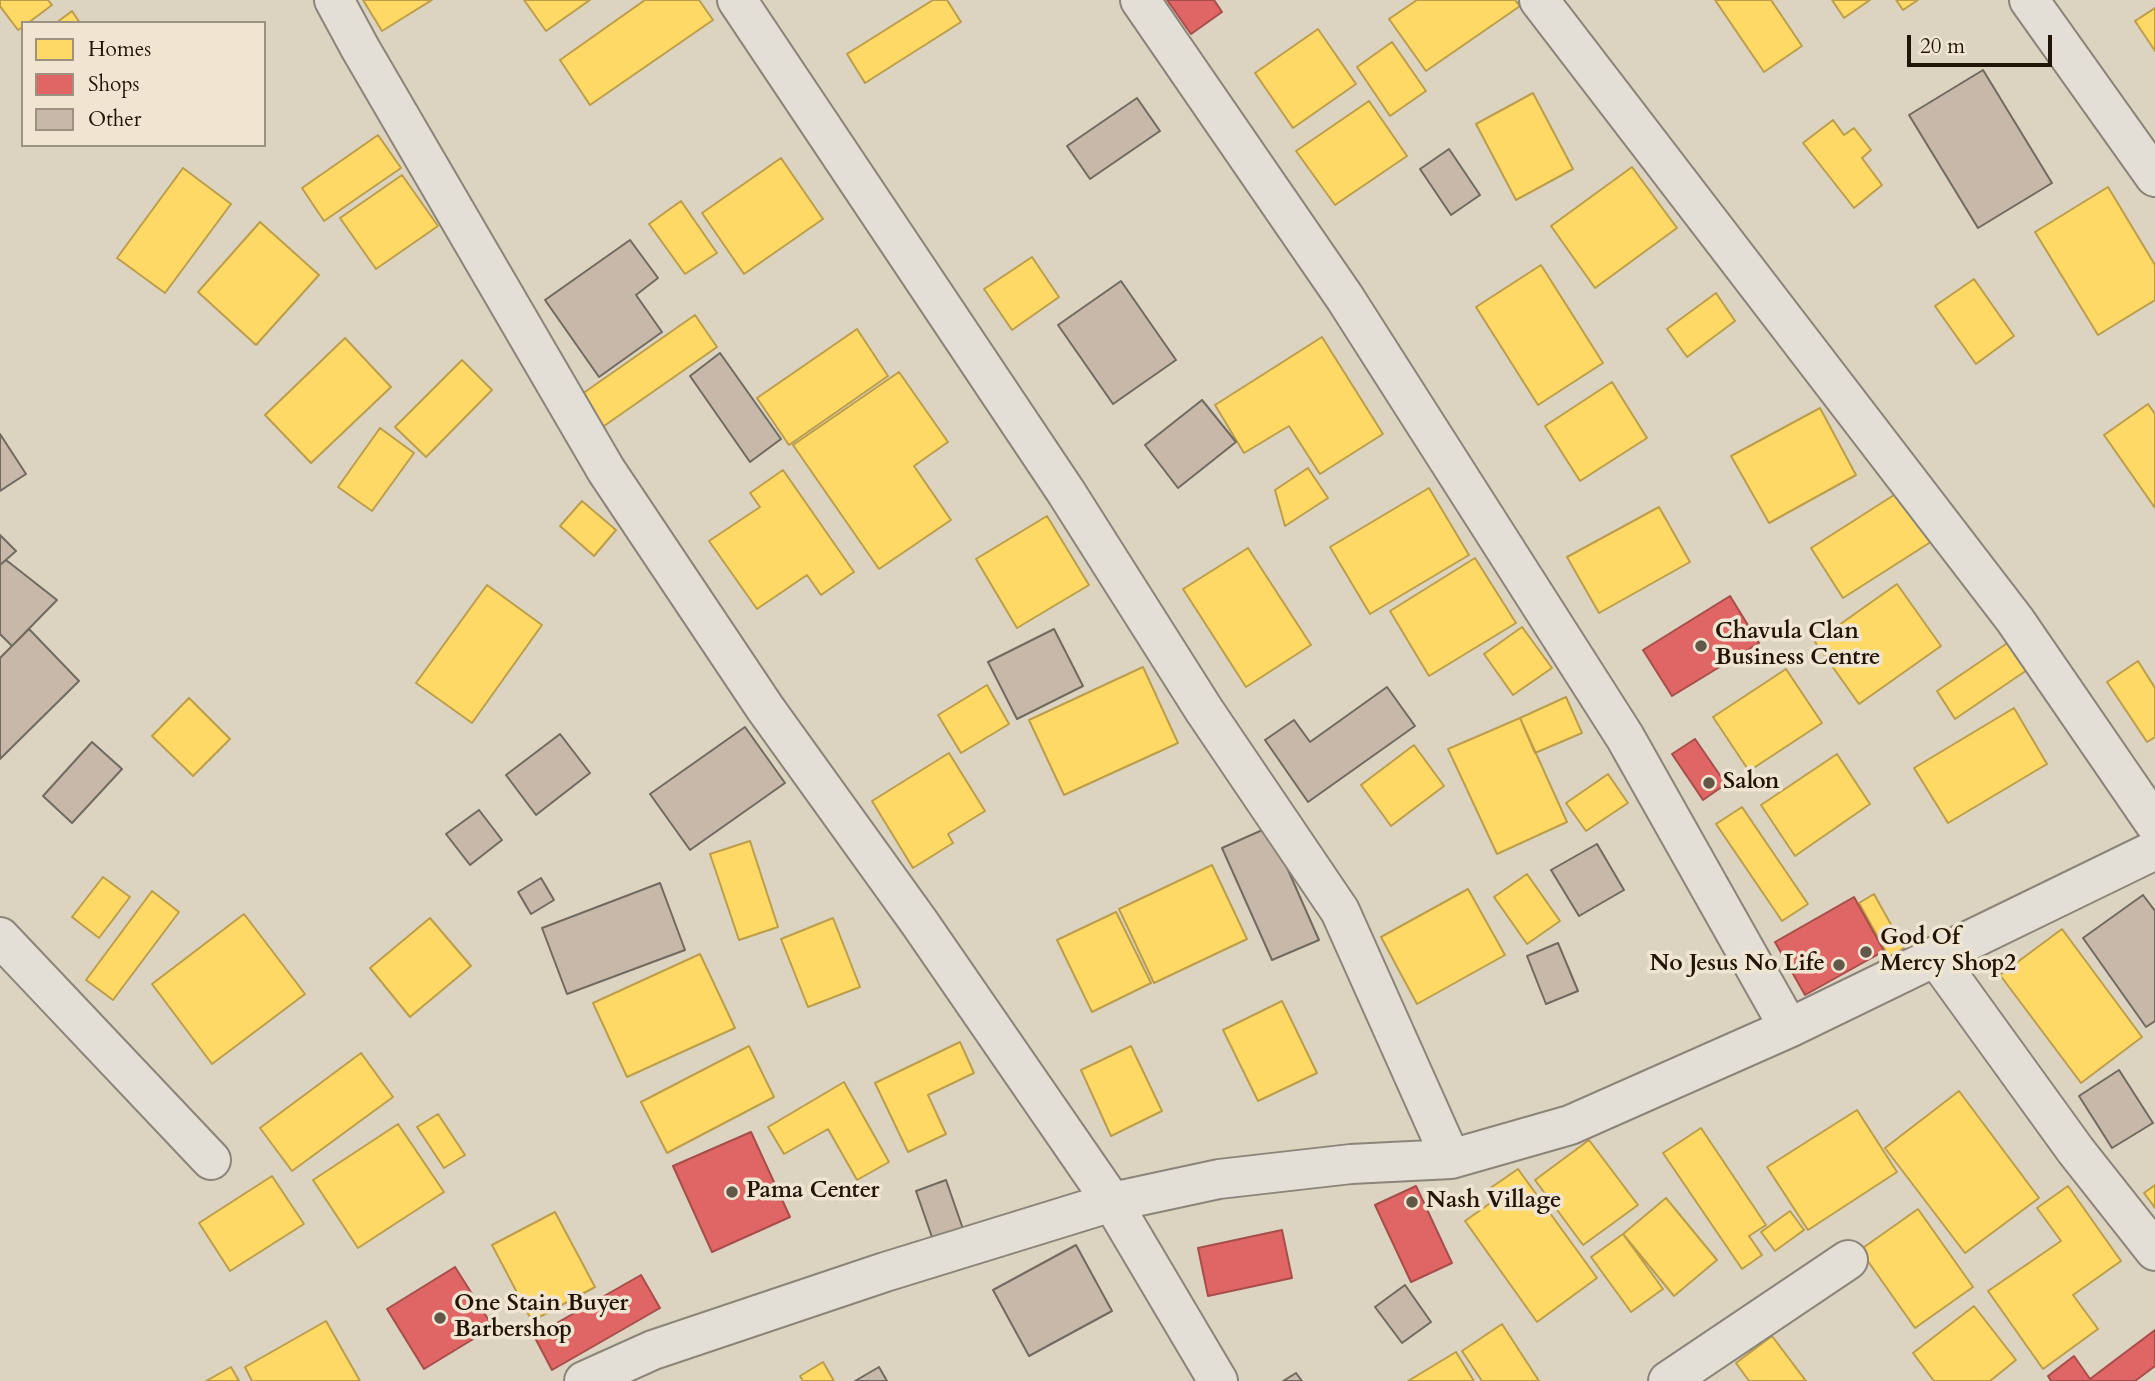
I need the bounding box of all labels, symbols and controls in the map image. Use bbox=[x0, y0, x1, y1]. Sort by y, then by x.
legend bbox=[21, 21, 266, 147]
scale bar bbox=[1910, 21, 2055, 65]
text: 20 m bbox=[1920, 32, 1965, 61]
text: Homes bbox=[88, 35, 151, 64]
text: Shops bbox=[88, 70, 140, 99]
text: Other bbox=[88, 105, 142, 134]
place label: Chavula Clan Business Centre bbox=[1715, 619, 1880, 673]
marker: Chavula Clan Business Centre bbox=[1693, 638, 1709, 654]
place label: Salon bbox=[1723, 769, 1779, 797]
marker: Salon bbox=[1701, 775, 1717, 791]
place label: God Of Mercy Shop2 bbox=[1880, 925, 2016, 979]
marker: God Of Mercy Shop2 bbox=[1858, 944, 1874, 960]
place label: No Jesus No Life bbox=[1649, 951, 1825, 979]
marker: No Jesus No Life bbox=[1831, 957, 1847, 973]
place label: Pama Center bbox=[746, 1178, 879, 1206]
marker: Pama Center bbox=[724, 1184, 740, 1200]
place label: Nash Village bbox=[1426, 1188, 1561, 1216]
marker: Nash Village bbox=[1404, 1194, 1420, 1210]
place label: One Stain Buyer Barbershop bbox=[454, 1291, 629, 1345]
marker: One Stain Buyer Barbershop bbox=[432, 1310, 448, 1326]

